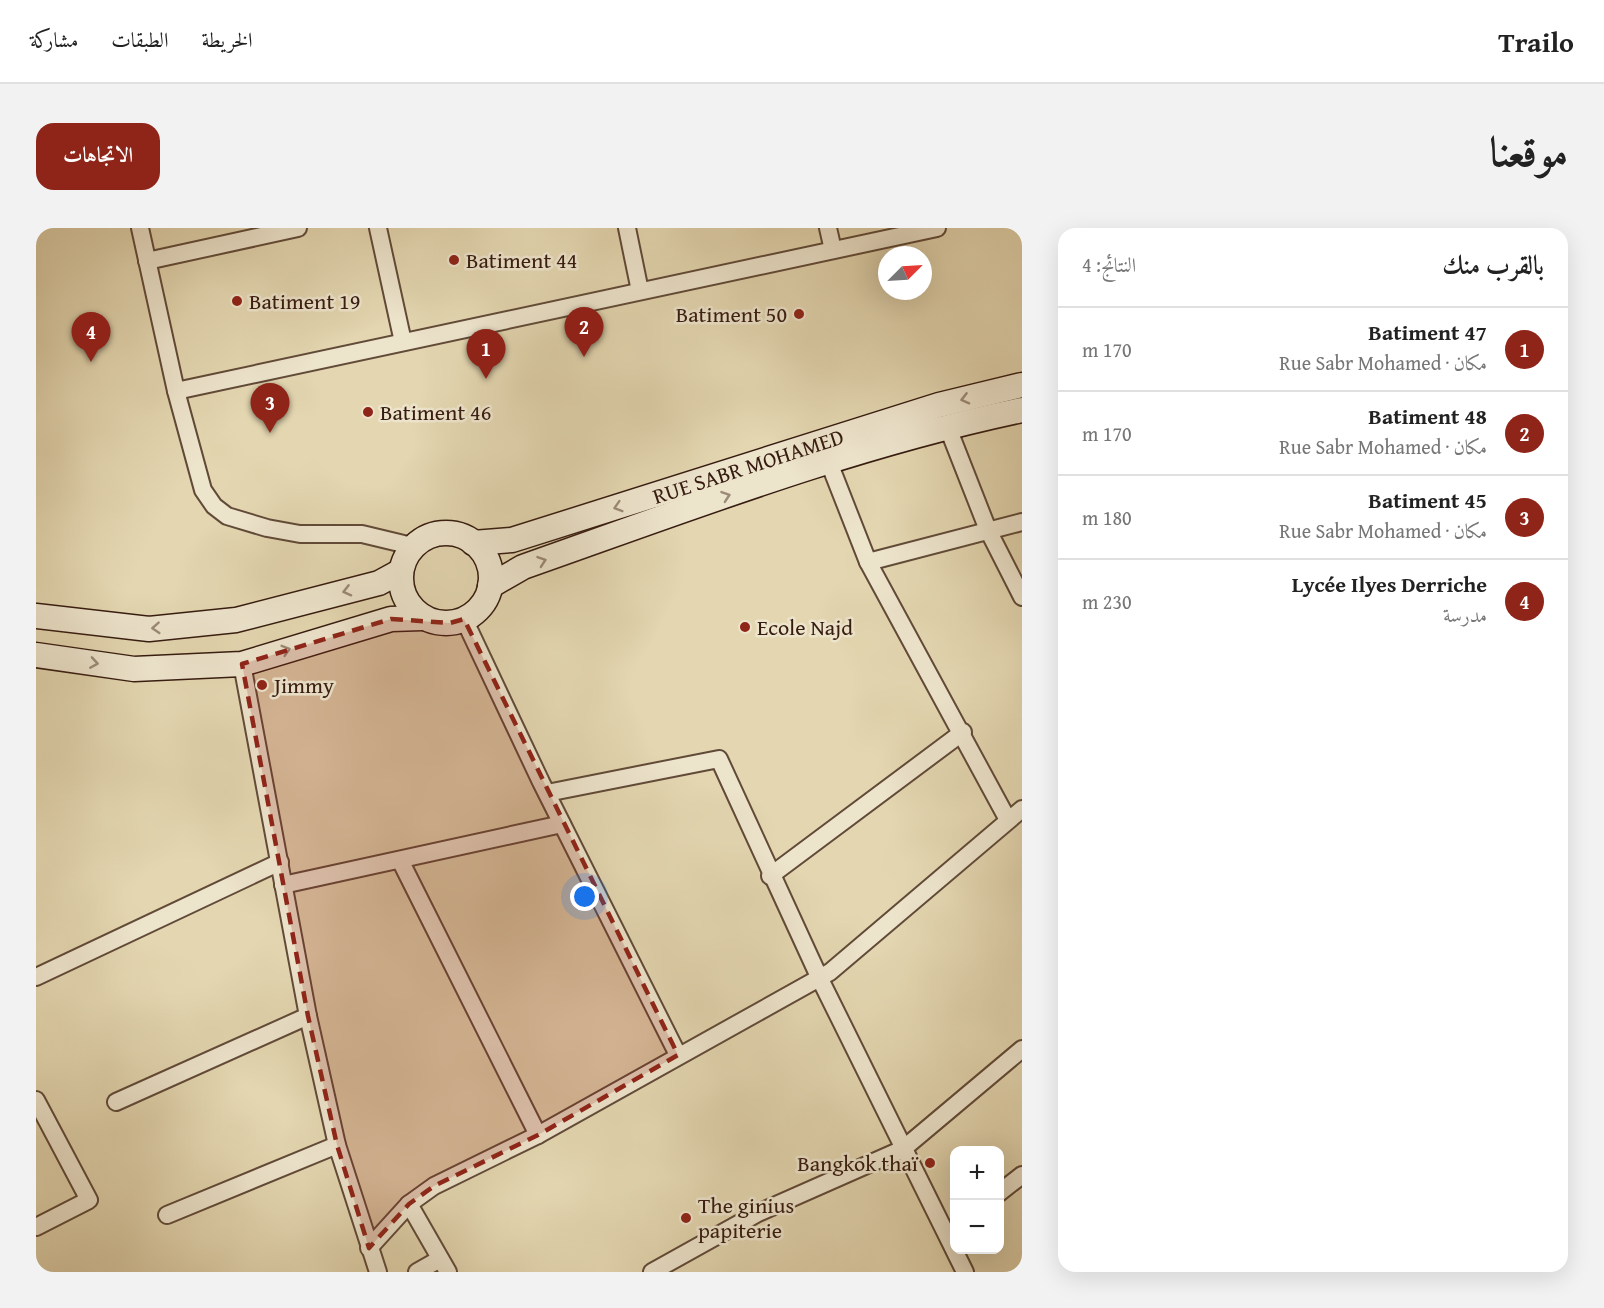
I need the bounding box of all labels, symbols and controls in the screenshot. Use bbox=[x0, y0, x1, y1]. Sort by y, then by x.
text: Trailo bbox=[1498, 21, 1574, 62]
text: مشاركة bbox=[30, 24, 78, 55]
text: الطبقات bbox=[111, 24, 168, 55]
text: الخريطة bbox=[201, 24, 253, 55]
text: موقعنا bbox=[1490, 120, 1568, 181]
button: الاتجاهات bbox=[36, 123, 160, 190]
place label: Batiment 44 bbox=[466, 244, 577, 276]
text: بالقرب منك bbox=[1442, 245, 1544, 284]
north arrow bbox=[878, 246, 932, 300]
text: النتائج: 4 bbox=[1082, 250, 1136, 279]
marker: Batiment 44 bbox=[447, 253, 461, 267]
place label: Batiment 19 bbox=[249, 285, 360, 317]
marker: Batiment 19 bbox=[230, 294, 244, 308]
place label: Batiment 50 bbox=[676, 298, 787, 330]
marker: Batiment 50 bbox=[792, 307, 806, 321]
pin: 2 bbox=[564, 308, 604, 357]
pin: 4 bbox=[72, 312, 110, 362]
text: Batiment 47 bbox=[1368, 316, 1487, 348]
pin: 1 bbox=[466, 330, 506, 379]
text: 170 m bbox=[1082, 335, 1132, 364]
text: 1 bbox=[1519, 335, 1530, 364]
text: مكان · Rue Sabr Mohamed bbox=[1279, 348, 1487, 377]
pin: 3 bbox=[250, 384, 290, 433]
one-way arrow bbox=[960, 392, 970, 405]
place label: Batiment 46 bbox=[380, 396, 491, 428]
text: Batiment 48 bbox=[1368, 400, 1487, 432]
marker: Batiment 46 bbox=[361, 405, 375, 419]
text: 170 m bbox=[1082, 419, 1132, 448]
text: 2 bbox=[1519, 419, 1530, 448]
street label: RUE SABR MOHAMED bbox=[648, 420, 848, 512]
text: مكان · Rue Sabr Mohamed bbox=[1279, 432, 1487, 461]
text: Batiment 45 bbox=[1368, 484, 1487, 516]
one-way arrow bbox=[720, 490, 731, 503]
one-way arrow bbox=[614, 499, 624, 512]
text: 180 m bbox=[1082, 503, 1132, 532]
text: 3 bbox=[1519, 503, 1530, 532]
text: مكان · Rue Sabr Mohamed bbox=[1279, 516, 1487, 545]
one-way arrow bbox=[536, 555, 547, 568]
text: Lycée Ilyes Derriche bbox=[1292, 568, 1487, 600]
one-way arrow bbox=[342, 584, 353, 596]
text: 230 m bbox=[1082, 587, 1132, 616]
text: 4 bbox=[1519, 587, 1530, 616]
text: مدرسة bbox=[1443, 600, 1487, 629]
place label: Ecole Najd bbox=[757, 611, 853, 643]
marker: Ecole Najd bbox=[738, 620, 752, 634]
one-way arrow bbox=[151, 621, 161, 634]
one-way arrow bbox=[280, 645, 291, 657]
one-way arrow bbox=[89, 656, 99, 669]
place label: Jimmy bbox=[271, 669, 334, 701]
marker: Jimmy bbox=[255, 678, 269, 692]
your location bbox=[570, 882, 599, 911]
map controls bbox=[950, 1146, 1004, 1254]
button: + bbox=[950, 1146, 1004, 1200]
place label: Bangkok thaï bbox=[797, 1147, 919, 1179]
marker: Bangkok thaï bbox=[923, 1156, 937, 1170]
place label: The ginius papiterie bbox=[698, 1189, 794, 1246]
button: − bbox=[950, 1200, 1004, 1254]
marker: The ginius papiterie bbox=[679, 1211, 693, 1225]

